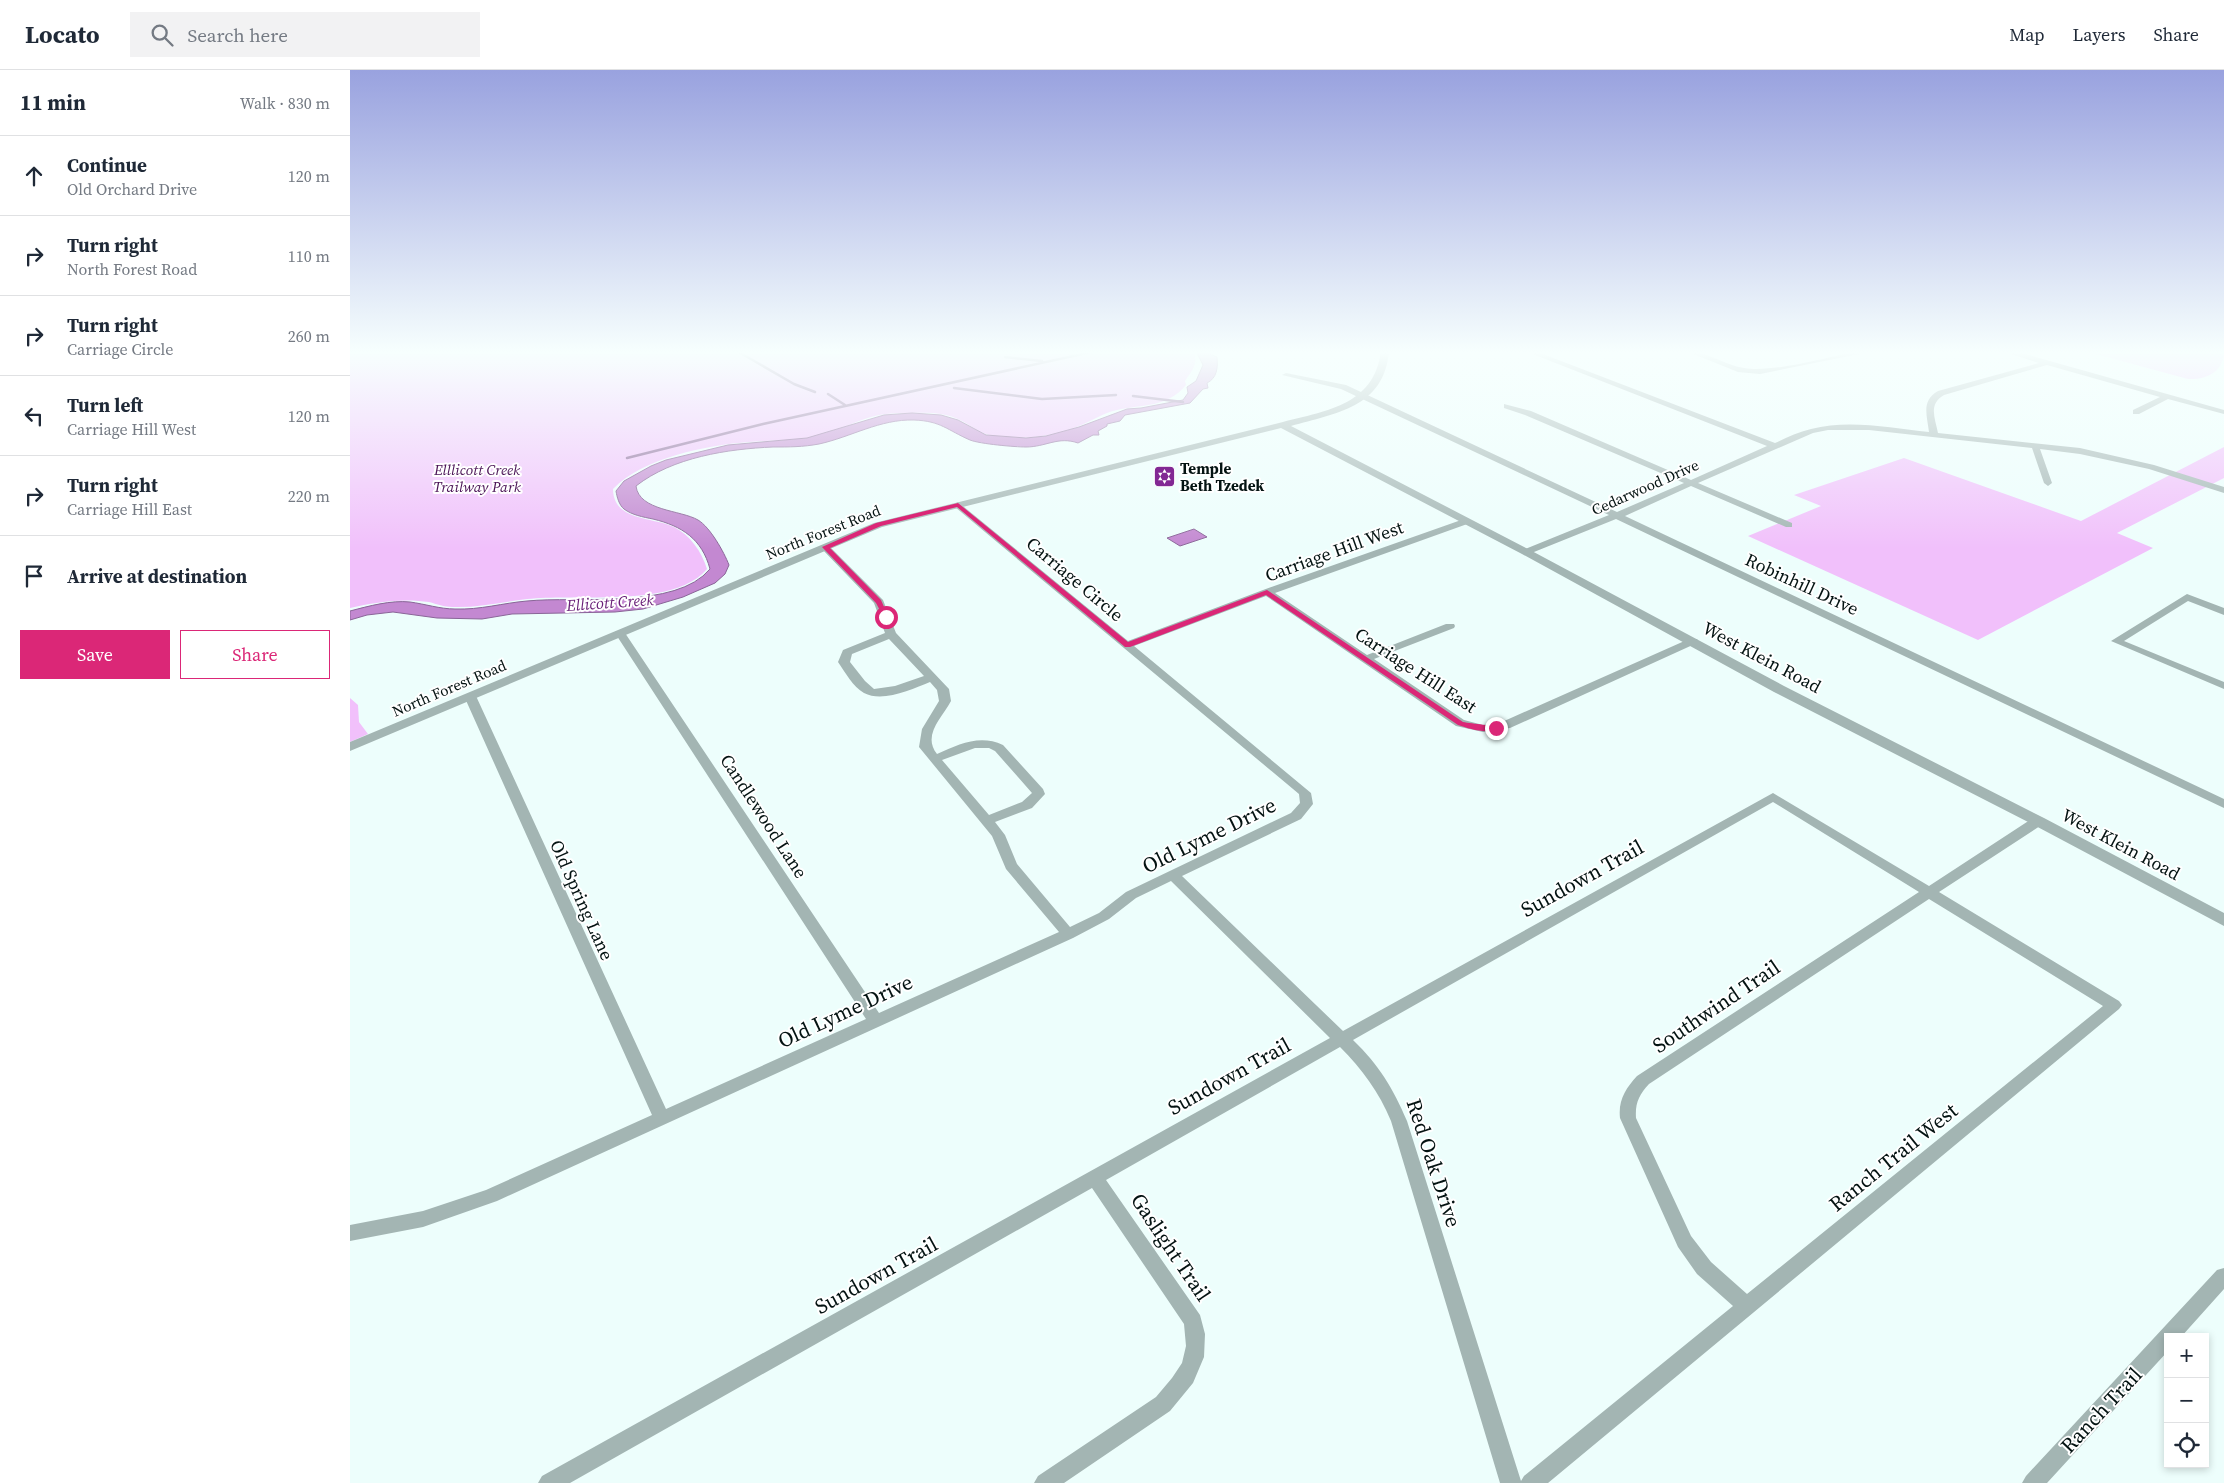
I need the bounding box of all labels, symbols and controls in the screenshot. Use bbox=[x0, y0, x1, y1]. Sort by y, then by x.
search box bbox=[130, 12, 480, 57]
text: Locato bbox=[25, 18, 100, 51]
icon: search bbox=[148, 21, 176, 49]
text: Search here bbox=[188, 22, 288, 48]
text: Map bbox=[2009, 22, 2044, 47]
text: Layers bbox=[2072, 22, 2125, 47]
text: Share bbox=[2153, 22, 2199, 47]
text: 11 min bbox=[20, 88, 86, 117]
text: Walk · 830 m bbox=[240, 92, 330, 114]
text: Continue bbox=[67, 152, 147, 178]
icon: ahead bbox=[20, 162, 48, 190]
text: 120 m bbox=[288, 165, 330, 187]
text: Old Orchard Drive bbox=[67, 178, 197, 200]
text: Turn right bbox=[67, 232, 158, 258]
icon: right bbox=[20, 242, 48, 270]
text: 110 m bbox=[288, 245, 330, 267]
text: North Forest Road bbox=[67, 258, 197, 280]
text: Turn right bbox=[67, 312, 158, 338]
icon: right bbox=[20, 322, 48, 350]
text: 260 m bbox=[288, 325, 330, 347]
text: Carriage Circle bbox=[67, 338, 174, 360]
text: Turn left bbox=[67, 392, 143, 418]
icon: left bbox=[20, 402, 48, 430]
text: 120 m bbox=[288, 405, 330, 427]
text: Carriage Hill West bbox=[67, 418, 196, 440]
street label: Cedarwood Drive bbox=[1588, 454, 1702, 520]
place label: Temple Beth Tzedek bbox=[1180, 458, 1264, 496]
park label: Elllicott Creek Trailway Park bbox=[433, 459, 522, 497]
synagogue icon: Temple Beth Tzedek bbox=[1152, 465, 1176, 489]
text: Turn right bbox=[67, 472, 158, 498]
icon: right bbox=[20, 482, 48, 510]
text: 220 m bbox=[288, 485, 330, 507]
text: Carriage Hill East bbox=[67, 498, 192, 520]
street label: North Forest Road bbox=[762, 499, 884, 565]
street label: Carriage Hill West bbox=[1261, 514, 1407, 588]
street label: Carriage Circle bbox=[1021, 531, 1129, 627]
street label: Robinhill Drive bbox=[1741, 547, 1863, 621]
icon: arrive bbox=[20, 562, 48, 590]
text: Arrive at destination bbox=[67, 563, 247, 589]
water label: Ellicott Creek bbox=[565, 588, 655, 616]
route start bbox=[875, 606, 898, 629]
street label: West Klein Road bbox=[1698, 615, 1826, 699]
street label: Carriage Hill East bbox=[1350, 621, 1482, 719]
button: Save bbox=[20, 630, 170, 679]
button: Share bbox=[180, 630, 330, 679]
street label: North Forest Road bbox=[389, 654, 510, 722]
route end bbox=[1485, 717, 1508, 740]
street label: Candlewood Lane bbox=[714, 749, 814, 883]
street label: Old Lyme Drive bbox=[1137, 790, 1281, 880]
street label: West Klein Road bbox=[2057, 802, 2185, 886]
street label: Sundown Trail bbox=[1515, 832, 1649, 924]
street label: Old Spring Lane bbox=[544, 836, 620, 964]
street label: Southwind Trail bbox=[1646, 952, 1786, 1060]
street label: Old Lyme Drive bbox=[773, 967, 917, 1055]
street label: Sundown Trail bbox=[1162, 1030, 1296, 1122]
street label: Red Oak Drive bbox=[1400, 1095, 1468, 1231]
street label: Ranch Trail West bbox=[1823, 1096, 1964, 1218]
street label: Gaslight Trail bbox=[1124, 1187, 1218, 1307]
street label: Sundown Trail bbox=[809, 1229, 943, 1321]
map controls bbox=[2164, 1333, 2209, 1468]
button: + bbox=[2164, 1333, 2209, 1378]
street label: Ranch Trail bbox=[2054, 1361, 2148, 1459]
button: − bbox=[2164, 1378, 2209, 1423]
button: locate bbox=[2164, 1423, 2209, 1468]

